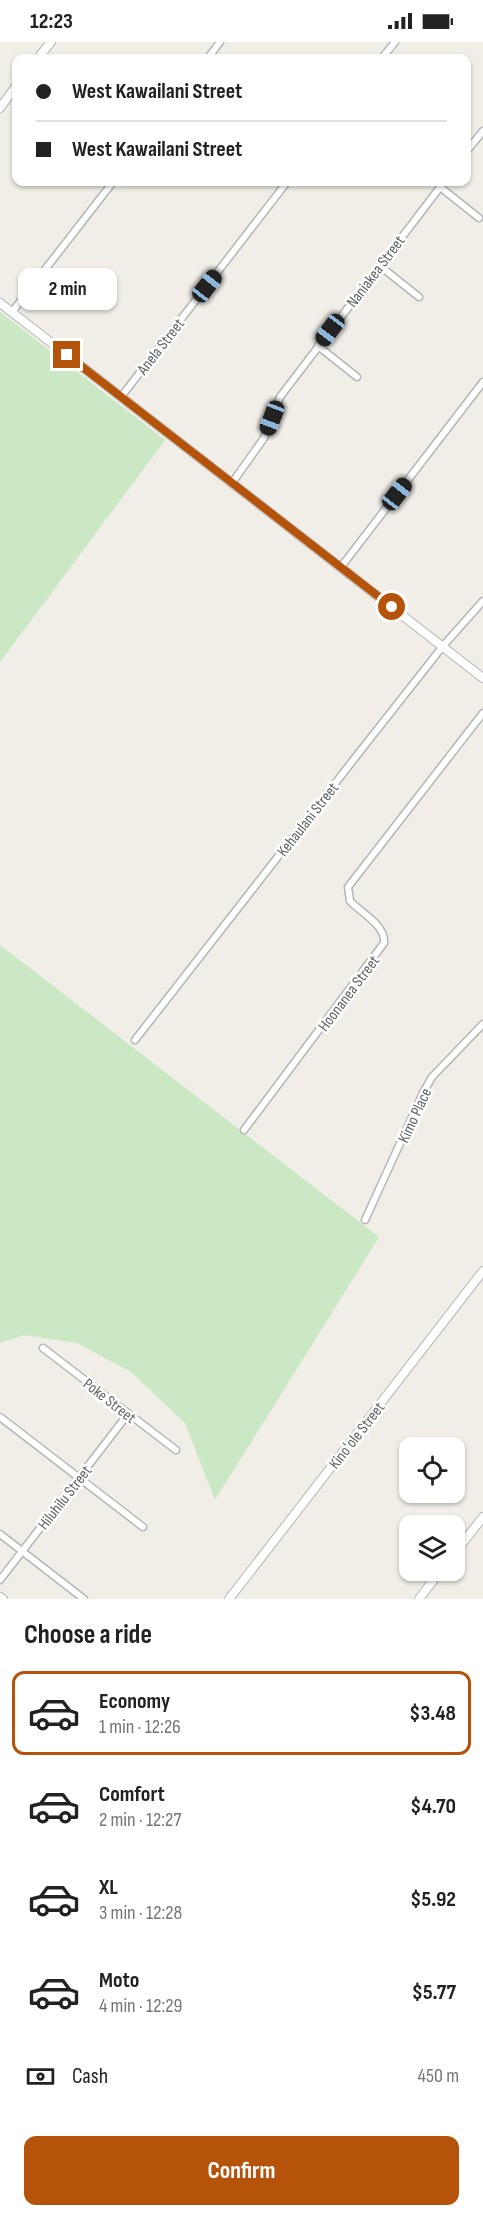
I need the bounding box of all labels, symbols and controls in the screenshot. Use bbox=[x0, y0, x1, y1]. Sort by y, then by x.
text: 12:23 bbox=[30, 8, 73, 35]
text: West Kawailani Street bbox=[72, 78, 242, 105]
text: West Kawailani Street bbox=[72, 136, 242, 163]
street label: Naniakea Street bbox=[343, 232, 409, 312]
car bbox=[189, 266, 225, 306]
callout: 2 min bbox=[17, 268, 116, 310]
text: 2 min bbox=[48, 277, 87, 301]
car bbox=[312, 310, 348, 350]
street label: Anela Street bbox=[133, 315, 189, 380]
route end bbox=[53, 341, 80, 368]
car bbox=[257, 398, 287, 438]
car bbox=[379, 474, 415, 514]
route start bbox=[378, 593, 405, 620]
street label: Kehaulani Street bbox=[273, 779, 343, 861]
street label: Hoonanea Street bbox=[314, 952, 384, 1036]
street label: Kimo Place bbox=[394, 1085, 436, 1146]
street label: Poke Street bbox=[79, 1375, 139, 1428]
street label: Kinoʻole Street bbox=[325, 1399, 389, 1473]
map controls bbox=[399, 1437, 465, 1581]
button: locate bbox=[399, 1437, 465, 1503]
street label: Hiluhilu Street bbox=[34, 1462, 96, 1534]
button: layers bbox=[399, 1515, 465, 1581]
text: Choose a ride bbox=[24, 1619, 152, 1651]
icon: car bbox=[27, 1686, 81, 1740]
text: Economy bbox=[99, 1688, 170, 1715]
text: $3.48 bbox=[409, 1700, 456, 1727]
text: 1 min · 12:26 bbox=[99, 1715, 181, 1739]
icon: car bbox=[27, 1779, 81, 1833]
text: Comfort bbox=[99, 1781, 165, 1808]
text: $4.70 bbox=[410, 1793, 456, 1820]
text: 2 min · 12:27 bbox=[99, 1808, 181, 1832]
icon: car bbox=[27, 1872, 81, 1926]
text: XL bbox=[99, 1874, 118, 1901]
text: $5.92 bbox=[410, 1886, 456, 1913]
text: 3 min · 12:28 bbox=[99, 1901, 182, 1925]
icon: car bbox=[27, 1965, 81, 2019]
text: Moto bbox=[99, 1967, 139, 1994]
text: $5.77 bbox=[412, 1979, 456, 2006]
text: 4 min · 12:29 bbox=[99, 1994, 182, 2018]
icon: cash bbox=[24, 2060, 57, 2093]
text: Cash bbox=[72, 2063, 108, 2090]
text: 450 m bbox=[418, 2064, 459, 2088]
button: Confirm bbox=[24, 2136, 459, 2205]

